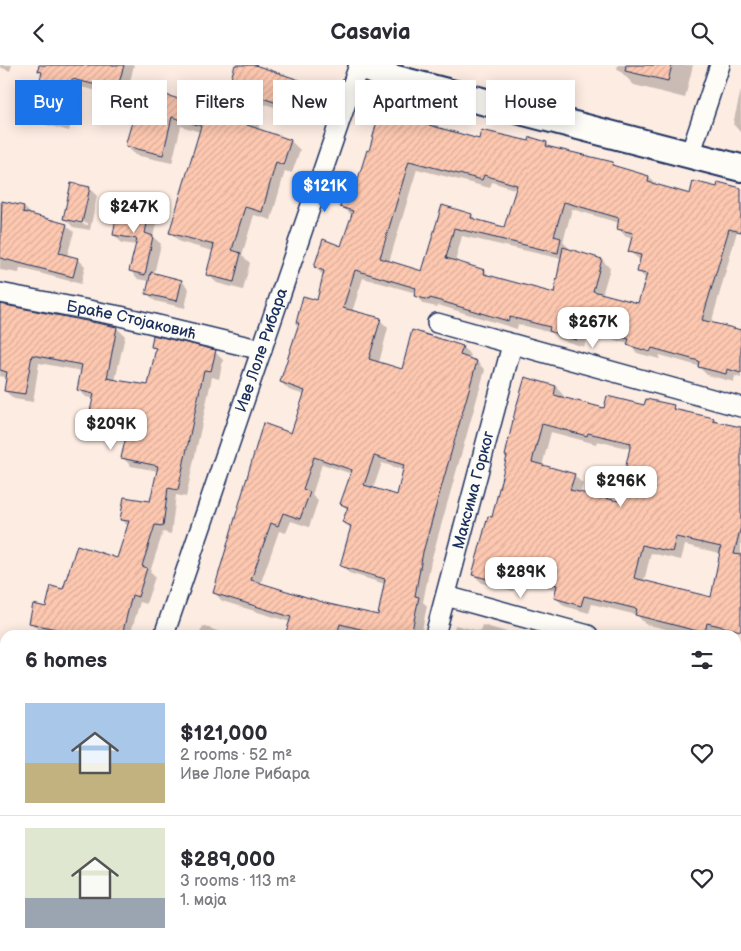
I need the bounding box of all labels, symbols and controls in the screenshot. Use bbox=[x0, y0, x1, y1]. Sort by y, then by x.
icon: back bbox=[25, 19, 53, 47]
text: Casavia bbox=[330, 19, 411, 46]
icon: search bbox=[688, 19, 716, 47]
chip: Buy bbox=[15, 80, 82, 125]
chip: Rent bbox=[92, 80, 167, 125]
chip: Filters bbox=[177, 80, 263, 125]
chip: New bbox=[273, 80, 345, 125]
chip: Apartment bbox=[355, 80, 476, 125]
chip: House bbox=[486, 80, 575, 125]
pin: $121K bbox=[290, 171, 360, 213]
text: $121K bbox=[303, 177, 347, 196]
pin: $247K bbox=[99, 191, 169, 234]
text: $247K bbox=[110, 198, 158, 217]
street label: Иве Лоле Рибара bbox=[231, 285, 292, 415]
street label: Браће Стојаковић bbox=[65, 296, 198, 343]
pin: $267K bbox=[558, 307, 628, 349]
text: $267K bbox=[568, 313, 618, 332]
pin: $209K bbox=[76, 409, 146, 451]
text: $209K bbox=[86, 415, 136, 434]
street label: Максима Горког bbox=[449, 429, 498, 551]
pin: $296K bbox=[586, 465, 656, 508]
text: $296K bbox=[596, 472, 646, 491]
pin: $289K bbox=[486, 557, 556, 599]
text: $289K bbox=[496, 563, 546, 582]
icon: filters bbox=[688, 646, 716, 674]
text: 6 homes bbox=[25, 648, 107, 673]
text: $121,000 bbox=[180, 721, 268, 746]
icon: home bbox=[65, 723, 125, 783]
icon: heart bbox=[688, 739, 716, 767]
text: 2 rooms · 52 m² bbox=[180, 746, 292, 765]
text: Иве Лоле Рибара bbox=[180, 765, 310, 784]
text: $289,000 bbox=[180, 847, 275, 872]
icon: home bbox=[65, 848, 125, 908]
icon: heart bbox=[688, 864, 716, 892]
text: 3 rooms · 113 m² bbox=[180, 872, 296, 891]
text: 1. маја bbox=[180, 891, 227, 910]

